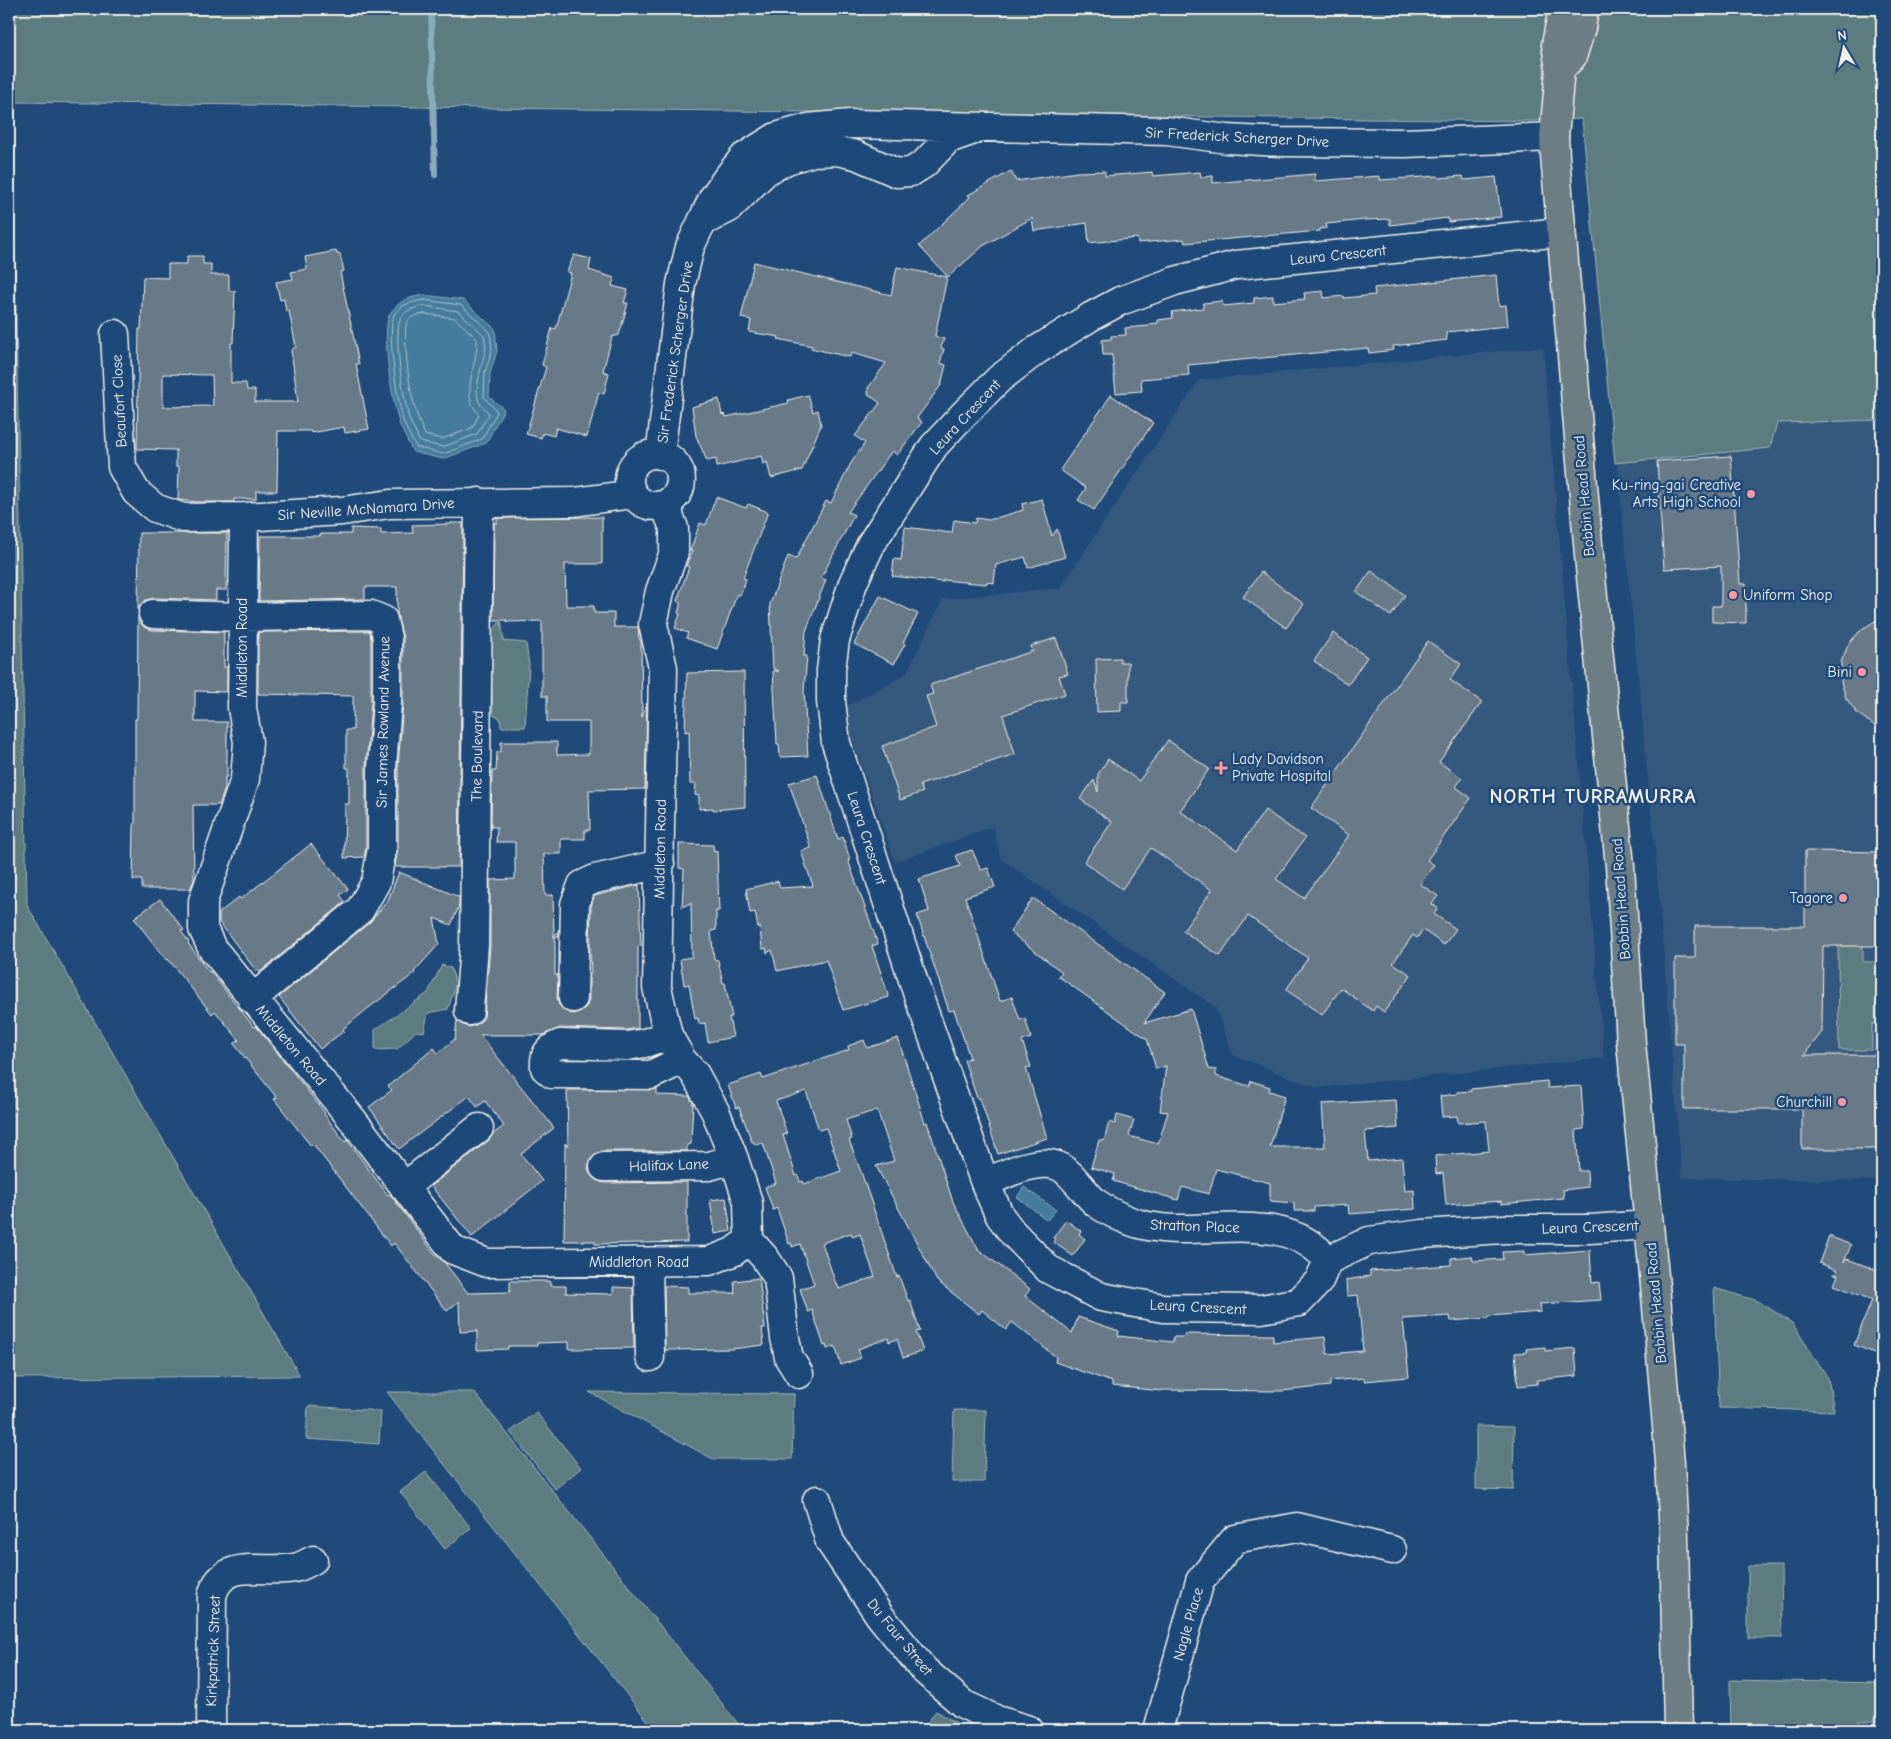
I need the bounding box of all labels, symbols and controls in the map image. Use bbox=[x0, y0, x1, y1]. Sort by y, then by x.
north arrow bbox=[1818, 22, 1868, 72]
text: N bbox=[1836, 27, 1848, 45]
street label: Sir Frederick Scherger Drive bbox=[1145, 123, 1330, 151]
street label: Leura Crescent bbox=[1289, 241, 1388, 269]
street label: Sir Frederick Scherger Drive bbox=[653, 259, 697, 444]
street label: Beaufort Close bbox=[108, 353, 130, 448]
street label: Leura Crescent bbox=[925, 375, 1005, 459]
street label: Bobbin Head Road bbox=[1570, 435, 1598, 557]
place label: Ku-ring-gai Creative Arts High School bbox=[1612, 476, 1741, 511]
marker: Ku-ring-gai Creative Arts High School bbox=[1745, 488, 1757, 500]
street label: Sir Neville McNamara Drive bbox=[277, 494, 455, 524]
place label: Uniform Shop bbox=[1743, 586, 1833, 604]
marker: Uniform Shop bbox=[1727, 589, 1739, 601]
street label: Middleton Road bbox=[233, 598, 251, 698]
street label: Sir James Rowland Avenue bbox=[373, 635, 394, 808]
place label: Bini bbox=[1828, 663, 1852, 681]
marker: Bini bbox=[1856, 666, 1868, 678]
street label: The Boulevard bbox=[467, 710, 487, 802]
place label: Lady Davidson Private Hospital bbox=[1232, 750, 1331, 785]
marker: Lady Davidson Private Hospital bbox=[1214, 761, 1228, 775]
district label: NORTH TURRAMURRA bbox=[1489, 785, 1697, 808]
street label: Leura Crescent bbox=[843, 789, 891, 887]
street label: Middleton Road bbox=[650, 799, 670, 899]
street label: Bobbin Head Road bbox=[1608, 838, 1634, 960]
place label: Tagore bbox=[1790, 889, 1833, 907]
marker: Tagore bbox=[1837, 892, 1849, 904]
street label: Middleton Road bbox=[252, 1001, 330, 1089]
place label: Churchill bbox=[1776, 1093, 1832, 1111]
marker: Churchill bbox=[1836, 1096, 1848, 1108]
street label: Halifax Lane bbox=[629, 1155, 710, 1175]
street label: Stratton Place bbox=[1150, 1215, 1241, 1237]
street label: Leura Crescent bbox=[1541, 1216, 1639, 1238]
street label: Bobbin Head Road bbox=[1642, 1242, 1670, 1364]
street label: Middleton Road bbox=[589, 1253, 689, 1271]
street label: Leura Crescent bbox=[1149, 1295, 1247, 1319]
street label: Nagle Place bbox=[1169, 1585, 1207, 1663]
street label: Kirkpatrick Street bbox=[202, 1594, 224, 1707]
street label: Du Faur Street bbox=[863, 1595, 937, 1680]

